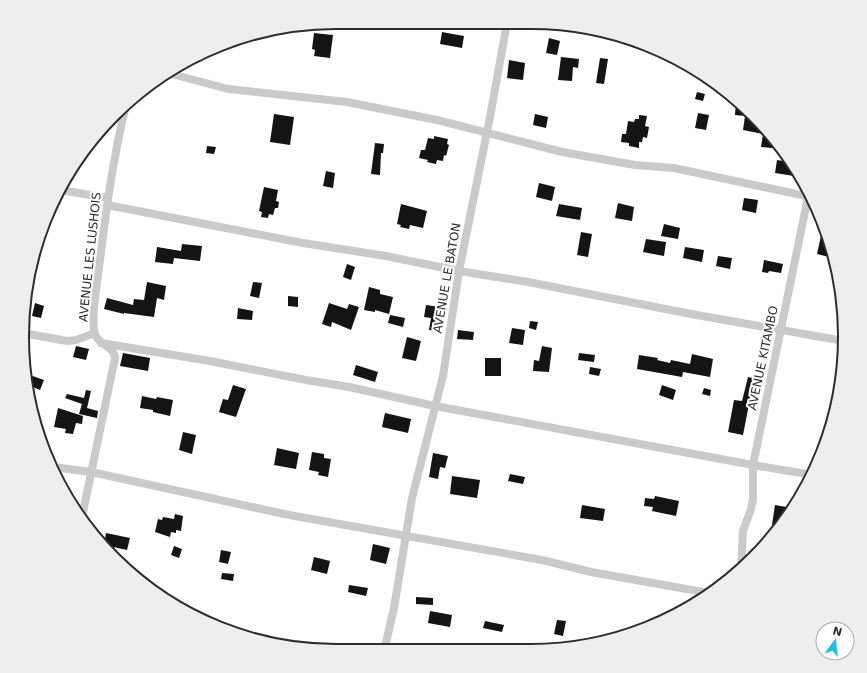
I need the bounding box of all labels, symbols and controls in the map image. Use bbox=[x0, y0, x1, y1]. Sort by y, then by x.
street label: AVENUE LES LUSHOIS bbox=[76, 192, 104, 322]
street label: AVENUE LE BATON bbox=[430, 222, 464, 334]
street label: AVENUE KITAMBO bbox=[745, 305, 781, 411]
north arrow bbox=[815, 621, 855, 661]
text: N bbox=[831, 624, 844, 639]

